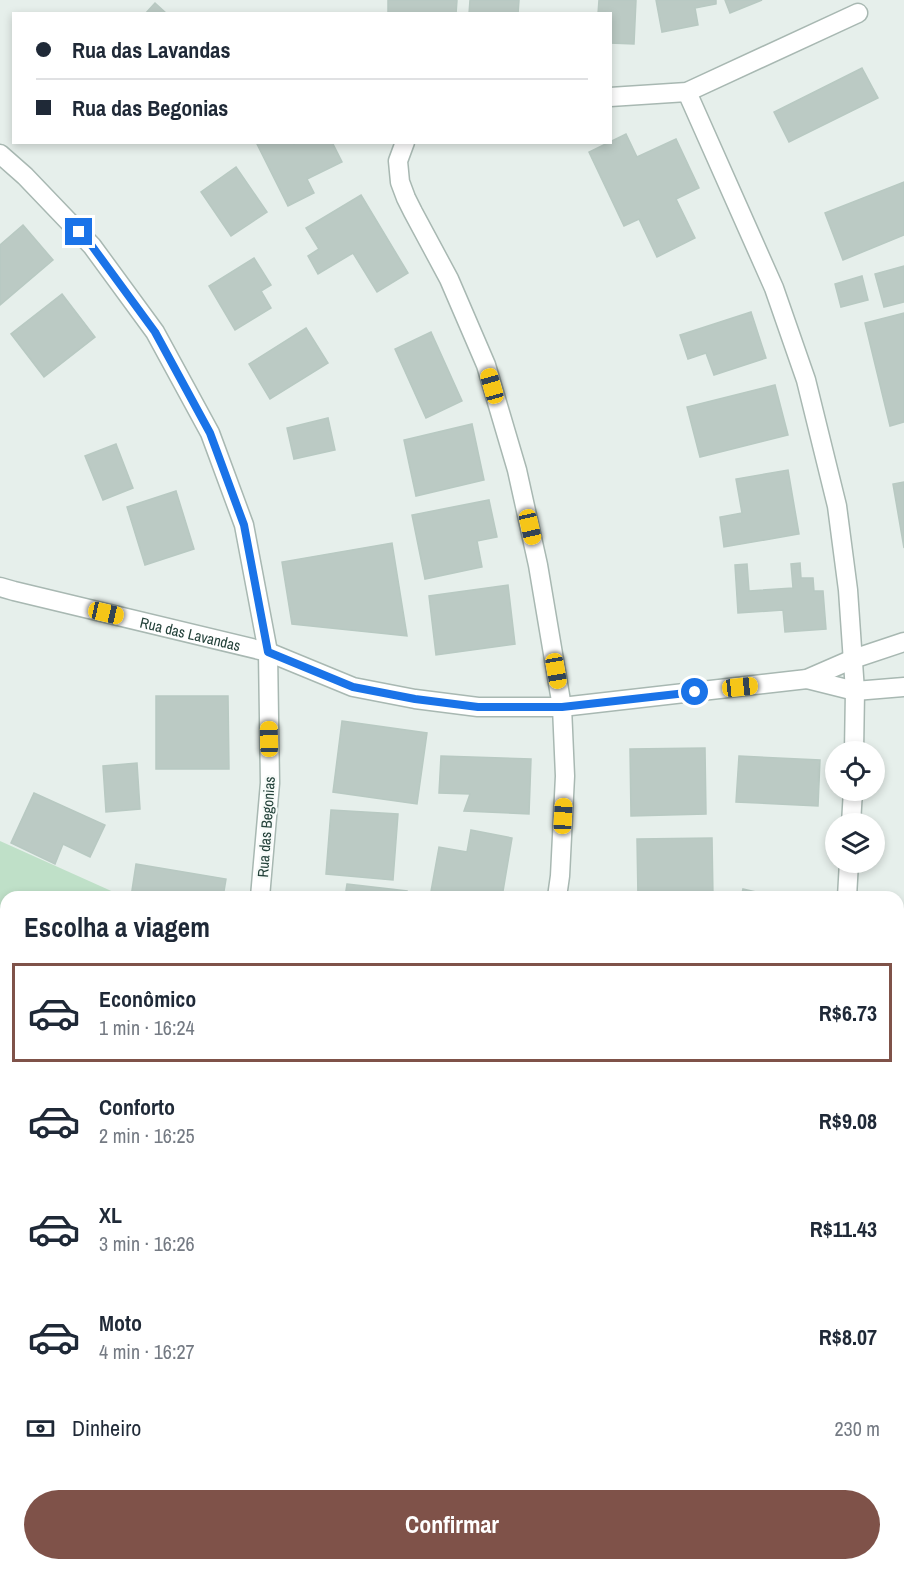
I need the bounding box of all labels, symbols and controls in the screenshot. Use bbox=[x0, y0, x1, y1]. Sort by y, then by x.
text: Rua das Lavandas bbox=[72, 35, 230, 65]
text: Rua das Begonias bbox=[72, 93, 228, 123]
route end bbox=[65, 218, 92, 245]
car bbox=[478, 366, 506, 406]
car bbox=[517, 507, 543, 547]
car bbox=[86, 600, 126, 626]
street label: Rua das Lavandas bbox=[138, 611, 243, 656]
car bbox=[544, 652, 568, 690]
car bbox=[721, 676, 759, 698]
route start bbox=[681, 678, 708, 705]
car bbox=[260, 721, 278, 757]
map controls bbox=[825, 741, 885, 873]
button: locate bbox=[825, 741, 885, 801]
street label: Rua das Begonias bbox=[252, 776, 280, 878]
car bbox=[553, 798, 573, 834]
button: layers bbox=[825, 813, 885, 873]
text: Escolha a viagem bbox=[24, 909, 210, 945]
text: Econômico bbox=[99, 984, 196, 1014]
icon: car bbox=[27, 986, 81, 1040]
text: R$6.73 bbox=[819, 998, 877, 1028]
text: 1 min · 16:24 bbox=[99, 1014, 195, 1041]
text: Conforto bbox=[99, 1092, 175, 1122]
icon: car bbox=[27, 1094, 81, 1148]
text: R$9.08 bbox=[819, 1106, 877, 1136]
text: 2 min · 16:25 bbox=[99, 1122, 195, 1149]
text: XL bbox=[99, 1200, 122, 1230]
icon: car bbox=[27, 1202, 81, 1256]
text: R$11.43 bbox=[810, 1214, 877, 1244]
text: 3 min · 16:26 bbox=[99, 1230, 195, 1257]
text: Moto bbox=[99, 1308, 142, 1338]
icon: car bbox=[27, 1310, 81, 1364]
text: R$8.07 bbox=[819, 1322, 877, 1352]
text: 4 min · 16:27 bbox=[99, 1338, 195, 1365]
icon: cash bbox=[24, 1412, 57, 1445]
text: Dinheiro bbox=[72, 1413, 141, 1443]
text: 230 m bbox=[834, 1415, 880, 1442]
button: Confirmar bbox=[24, 1490, 880, 1559]

